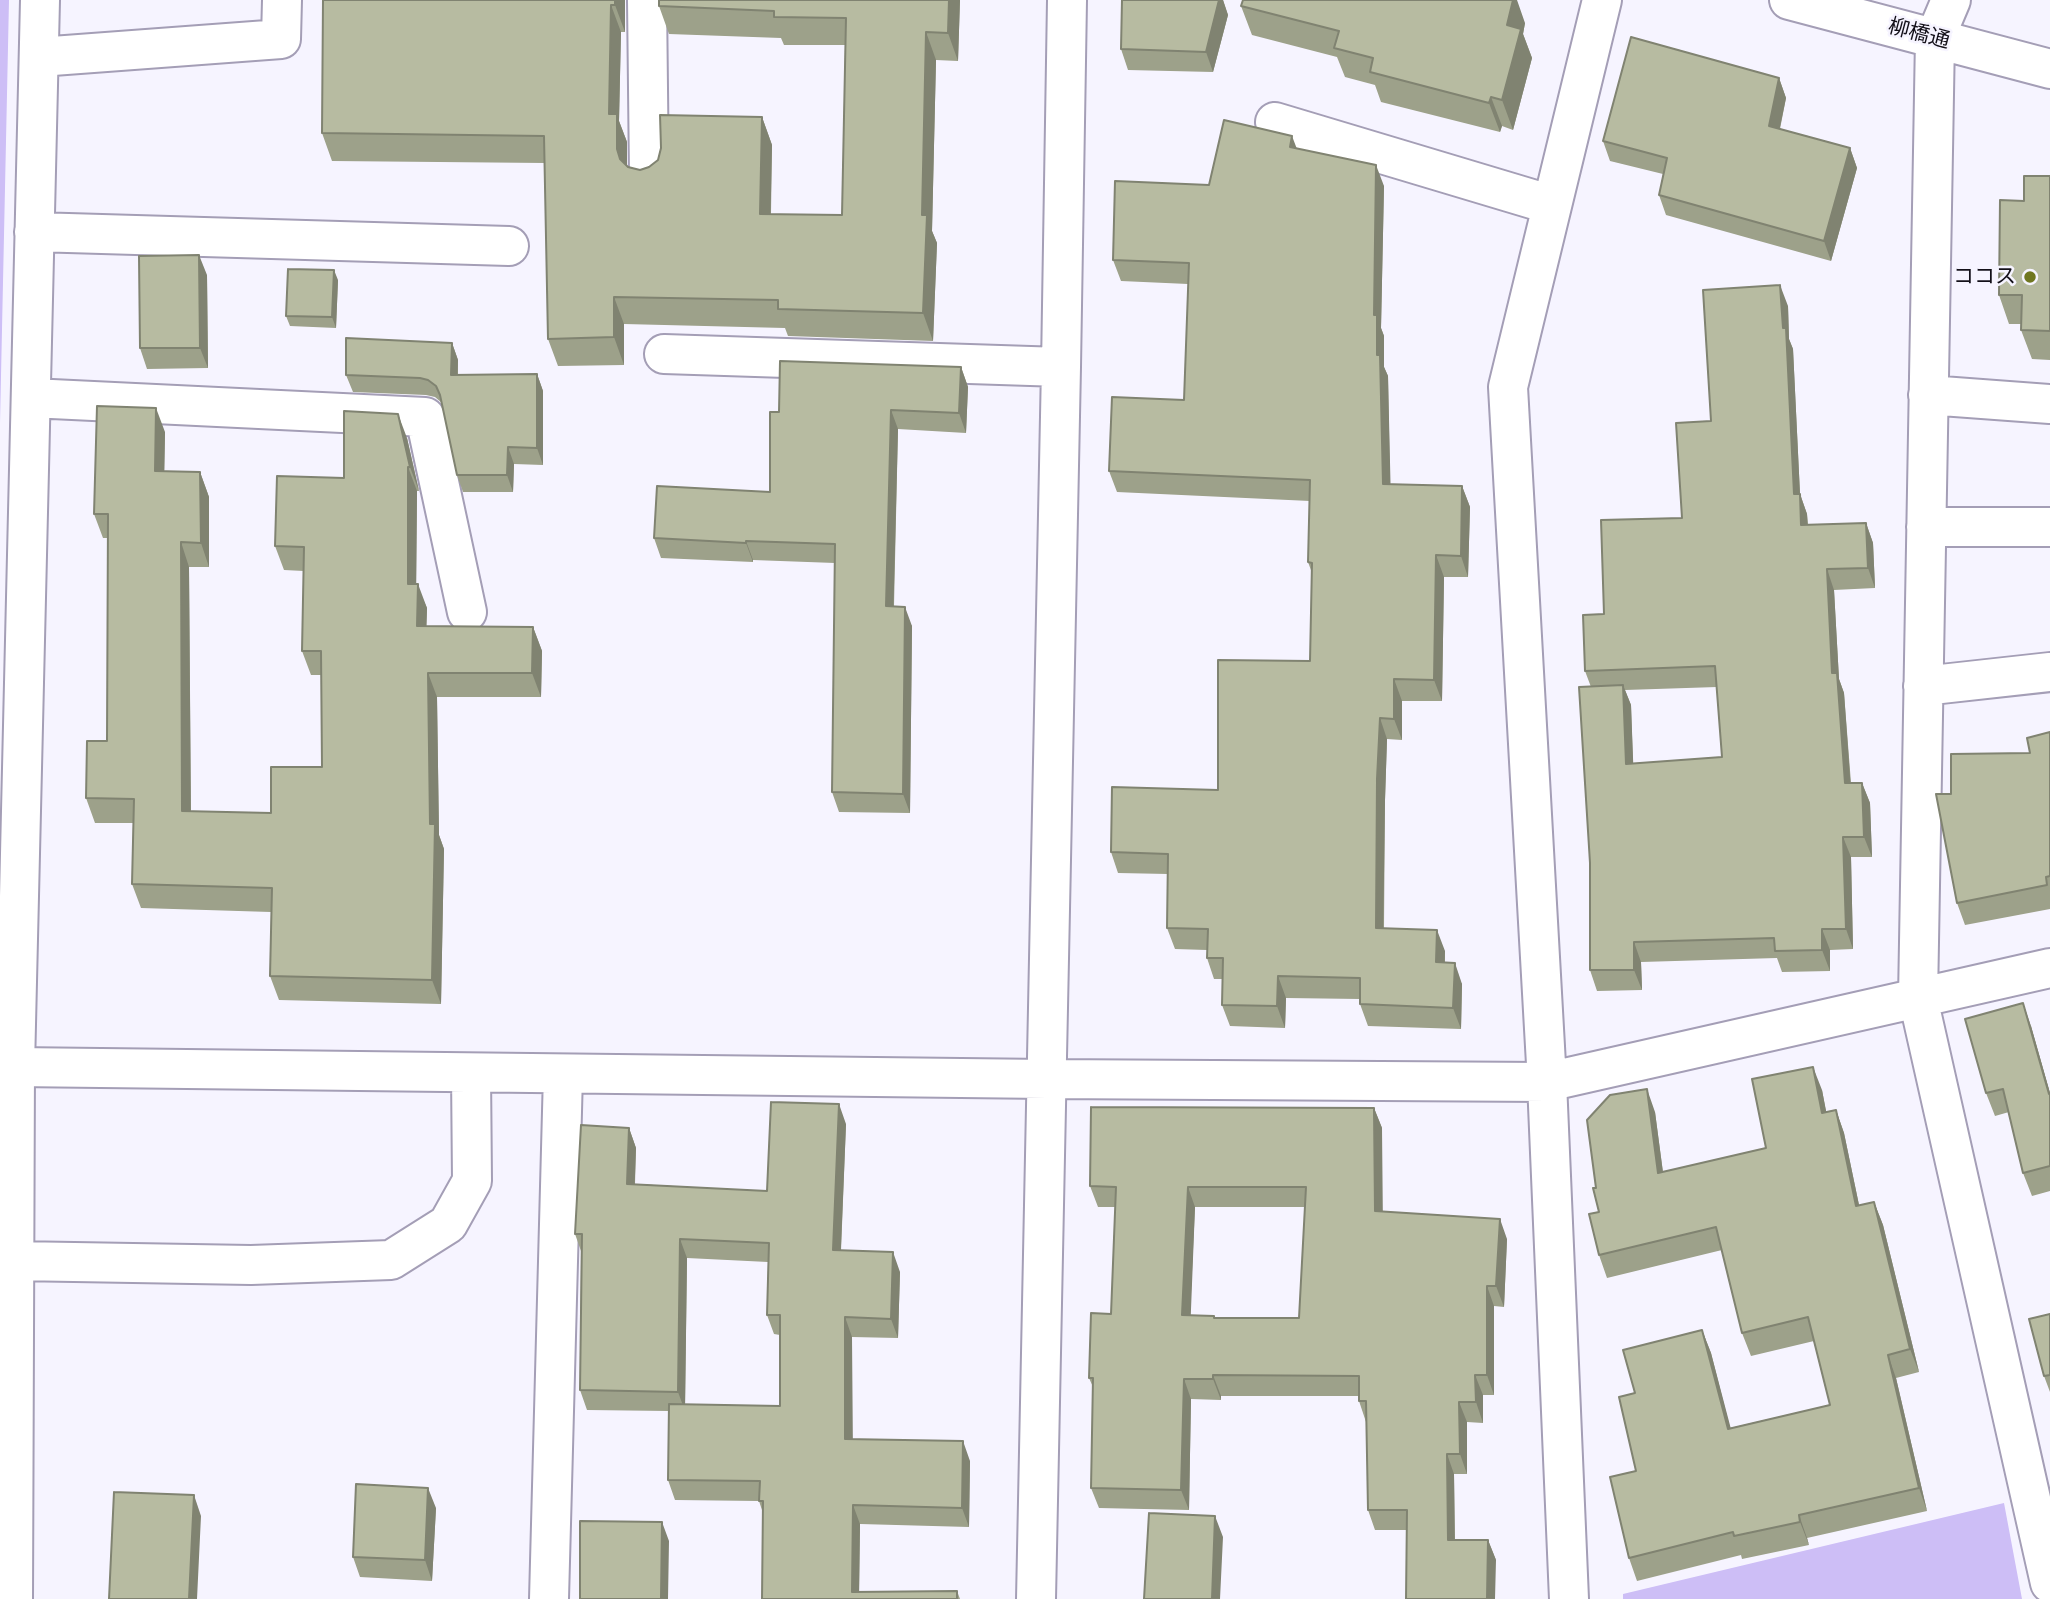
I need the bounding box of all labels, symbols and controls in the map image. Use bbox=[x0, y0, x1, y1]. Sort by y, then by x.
street label: 柳橋通 bbox=[1885, 14, 1953, 54]
place label: ココス bbox=[1953, 264, 2016, 290]
marker: ココス bbox=[2022, 269, 2038, 285]

